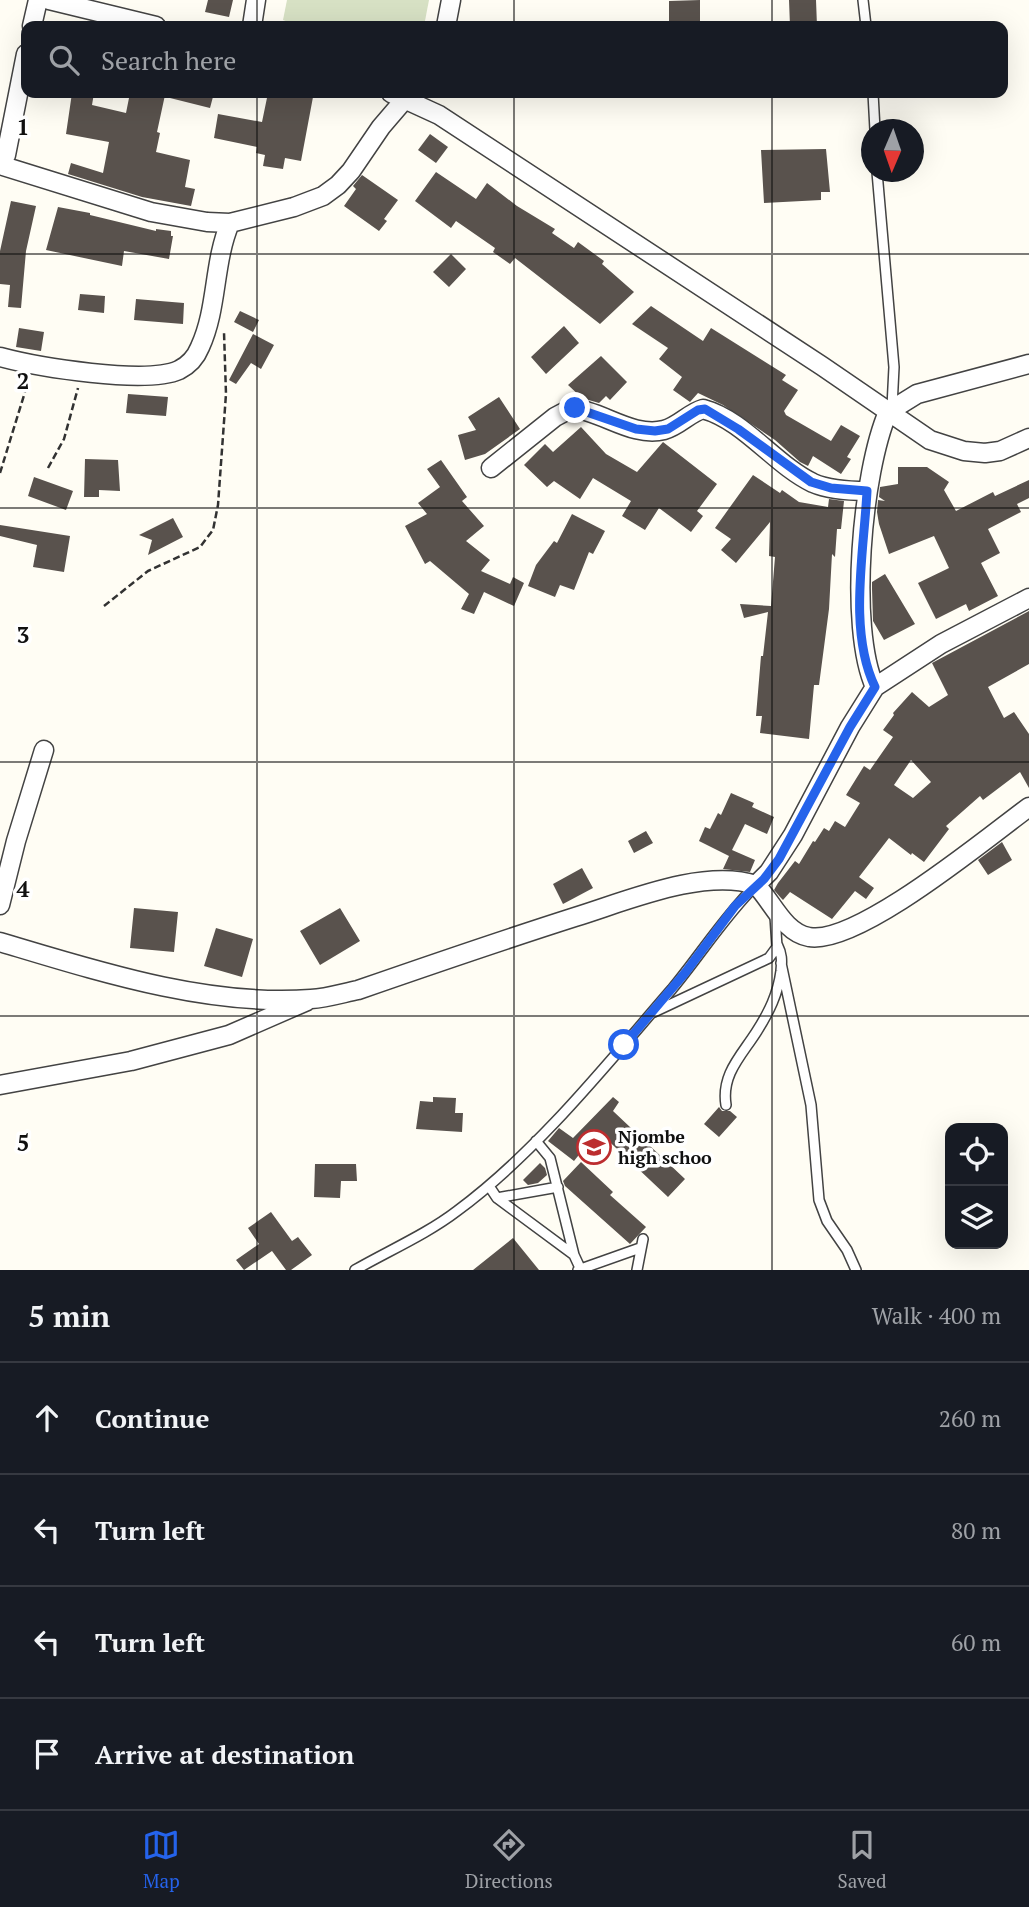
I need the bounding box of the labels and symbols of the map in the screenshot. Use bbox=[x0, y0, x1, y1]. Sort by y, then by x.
text: 1 bbox=[17, 111, 30, 142]
north arrow bbox=[861, 119, 924, 182]
text: 2 bbox=[17, 365, 30, 396]
route end bbox=[559, 392, 590, 423]
text: 3 bbox=[17, 619, 30, 650]
text: 4 bbox=[17, 873, 30, 904]
route start bbox=[608, 1029, 639, 1060]
place label: Njombe high schoo bbox=[618, 1124, 712, 1169]
text: 5 bbox=[17, 1127, 30, 1158]
school or university icon: Njombe high schoo bbox=[575, 1128, 613, 1166]

